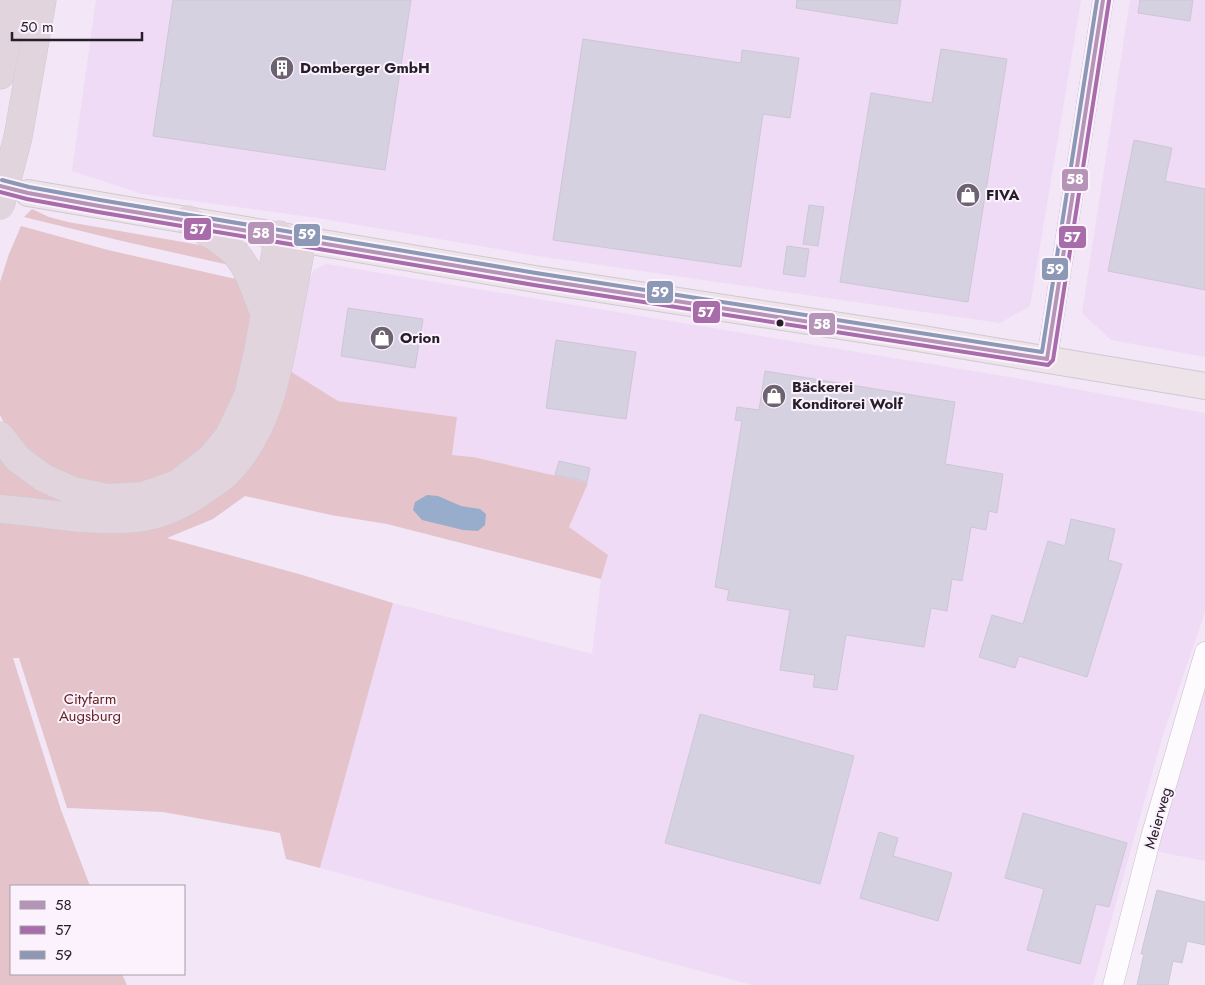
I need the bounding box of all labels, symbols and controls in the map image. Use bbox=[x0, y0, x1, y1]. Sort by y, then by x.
scale bar bbox=[12, 10, 142, 42]
text: 50 m bbox=[20, 16, 54, 38]
building icon: Domberger GmbH bbox=[269, 55, 295, 81]
place label: Domberger GmbH bbox=[300, 57, 430, 79]
line badge: 58 bbox=[1061, 168, 1089, 192]
text: 58 bbox=[1066, 169, 1084, 189]
shop icon: FIVA bbox=[955, 182, 981, 208]
place label: FIVA bbox=[986, 184, 1021, 206]
line badge: 57 bbox=[183, 217, 212, 241]
text: 57 bbox=[189, 219, 207, 239]
line badge: 58 bbox=[247, 221, 275, 245]
text: 58 bbox=[252, 223, 270, 243]
line badge: 59 bbox=[293, 223, 321, 247]
text: 59 bbox=[298, 224, 316, 244]
line badge: 57 bbox=[1058, 225, 1087, 249]
text: 57 bbox=[1063, 227, 1081, 247]
line badge: 59 bbox=[1041, 257, 1069, 281]
text: 59 bbox=[1046, 259, 1064, 279]
line badge: 59 bbox=[646, 280, 674, 304]
text: 59 bbox=[651, 282, 669, 302]
line badge: 57 bbox=[692, 300, 721, 324]
text: 57 bbox=[697, 302, 715, 322]
line badge: 58 bbox=[808, 312, 836, 336]
text: 58 bbox=[813, 314, 831, 334]
unlabelled marker bbox=[775, 318, 785, 328]
shop icon: Orion bbox=[369, 325, 395, 351]
place label: Orion bbox=[400, 327, 440, 349]
place label: Bäckerei Konditorei Wolf bbox=[792, 376, 903, 415]
shop icon: Bäckerei Konditorei Wolf bbox=[761, 383, 787, 409]
park label: Cityfarm Augsburg bbox=[59, 688, 121, 727]
street label: Meierweg bbox=[1139, 785, 1177, 851]
legend bbox=[10, 885, 185, 975]
text: 58 bbox=[55, 894, 72, 916]
text: 57 bbox=[55, 919, 71, 941]
text: 59 bbox=[55, 944, 72, 966]

